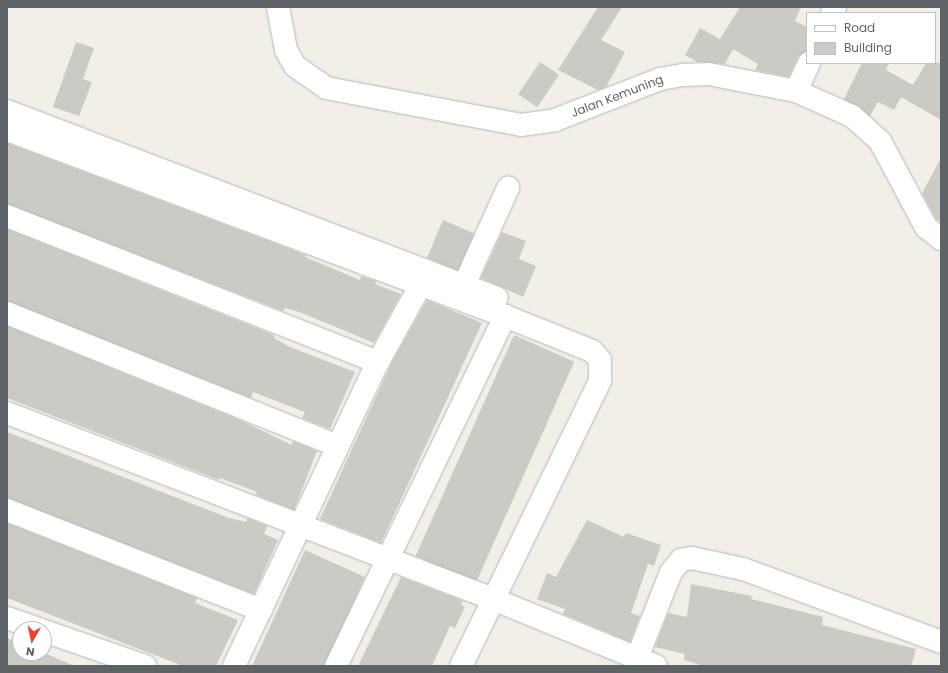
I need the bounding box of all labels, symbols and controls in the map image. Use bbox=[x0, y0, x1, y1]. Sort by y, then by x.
legend bbox=[806, 12, 936, 64]
text: Road bbox=[844, 19, 875, 36]
text: Building bbox=[844, 39, 892, 56]
street label: Jalan Kemuning bbox=[569, 72, 665, 120]
north arrow bbox=[12, 621, 52, 661]
text: N bbox=[25, 643, 36, 660]

